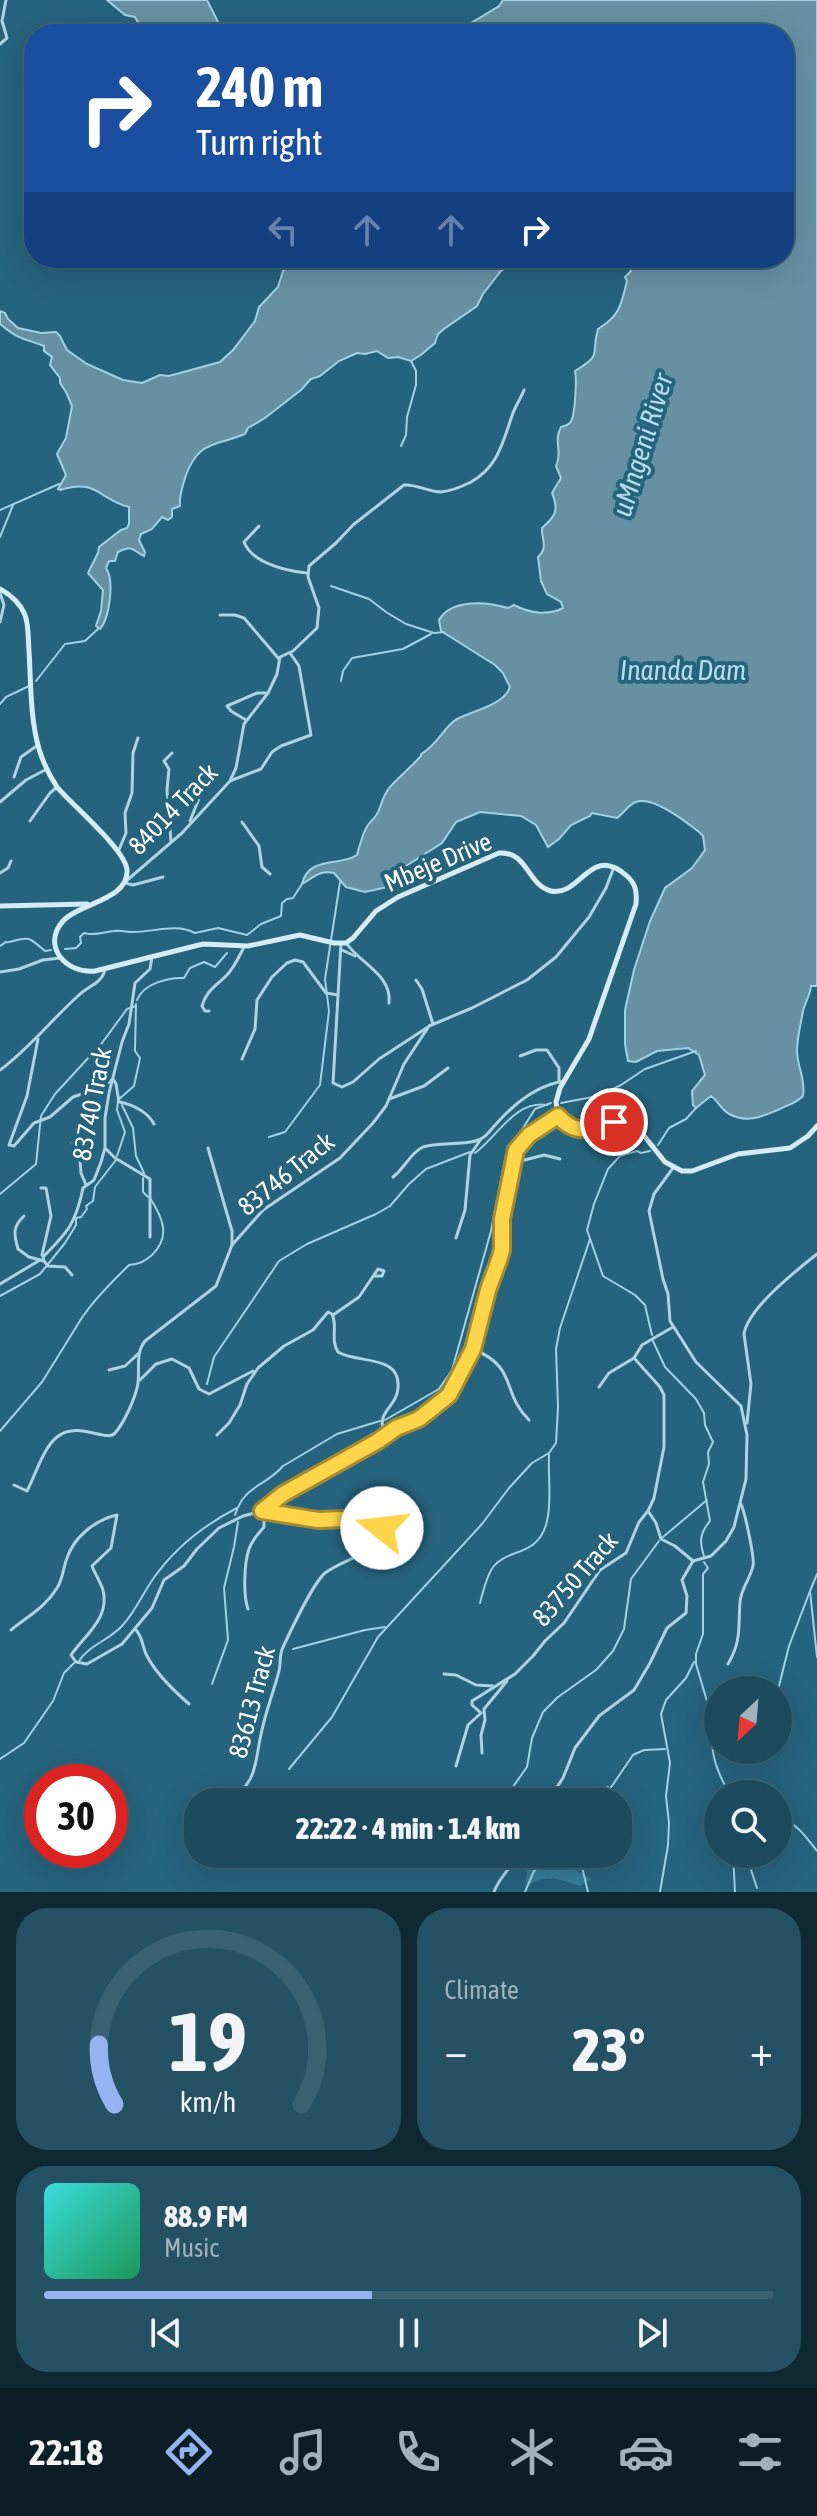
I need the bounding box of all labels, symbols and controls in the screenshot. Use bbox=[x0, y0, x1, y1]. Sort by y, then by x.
text: 240 m bbox=[196, 55, 323, 119]
icon: right bbox=[64, 56, 168, 160]
text: Turn right bbox=[196, 121, 323, 163]
icon: left bbox=[261, 208, 305, 252]
icon: ahead bbox=[345, 208, 389, 252]
icon: ahead bbox=[429, 208, 473, 252]
icon: right bbox=[513, 208, 557, 252]
water label: uMngeni River bbox=[605, 368, 679, 520]
water label: Inanda Dam bbox=[620, 654, 746, 686]
street label: 84014 Track bbox=[122, 757, 224, 861]
street label: Mbeje Drive bbox=[380, 826, 496, 898]
street label: 83740 Track bbox=[66, 1045, 118, 1163]
pin bbox=[580, 1088, 648, 1156]
icon: arrive bbox=[592, 1100, 636, 1144]
street label: 83746 Track bbox=[232, 1126, 340, 1222]
position arrow bbox=[340, 1486, 424, 1570]
street label: 83750 Track bbox=[526, 1526, 624, 1632]
street label: 83613 Track bbox=[223, 1643, 281, 1761]
north arrow bbox=[704, 1676, 792, 1764]
map controls bbox=[704, 1676, 792, 1868]
speed limit sign: 30 bbox=[24, 1764, 128, 1868]
button: search bbox=[704, 1780, 792, 1868]
text: 22:22 · 4 min · 1.4 km bbox=[296, 1811, 520, 1845]
text: Climate bbox=[445, 1975, 519, 2005]
text: 19 bbox=[169, 1993, 247, 2089]
text: 23° bbox=[572, 2015, 645, 2084]
text: − bbox=[445, 2025, 467, 2075]
text: + bbox=[750, 2025, 773, 2075]
text: km/h bbox=[180, 2085, 237, 2118]
text: 88.9 FM bbox=[164, 2199, 248, 2233]
text: Music bbox=[164, 2233, 219, 2263]
icon: previous bbox=[144, 2311, 188, 2355]
icon: pause bbox=[387, 2311, 431, 2355]
icon: next bbox=[630, 2311, 674, 2355]
icon: directions bbox=[161, 2424, 217, 2480]
icon: music bbox=[275, 2424, 331, 2480]
icon: phone bbox=[390, 2424, 446, 2480]
icon: climate bbox=[504, 2424, 560, 2480]
icon: car bbox=[618, 2424, 674, 2480]
icon: filters bbox=[732, 2424, 788, 2480]
text: 22:18 bbox=[29, 2431, 103, 2473]

